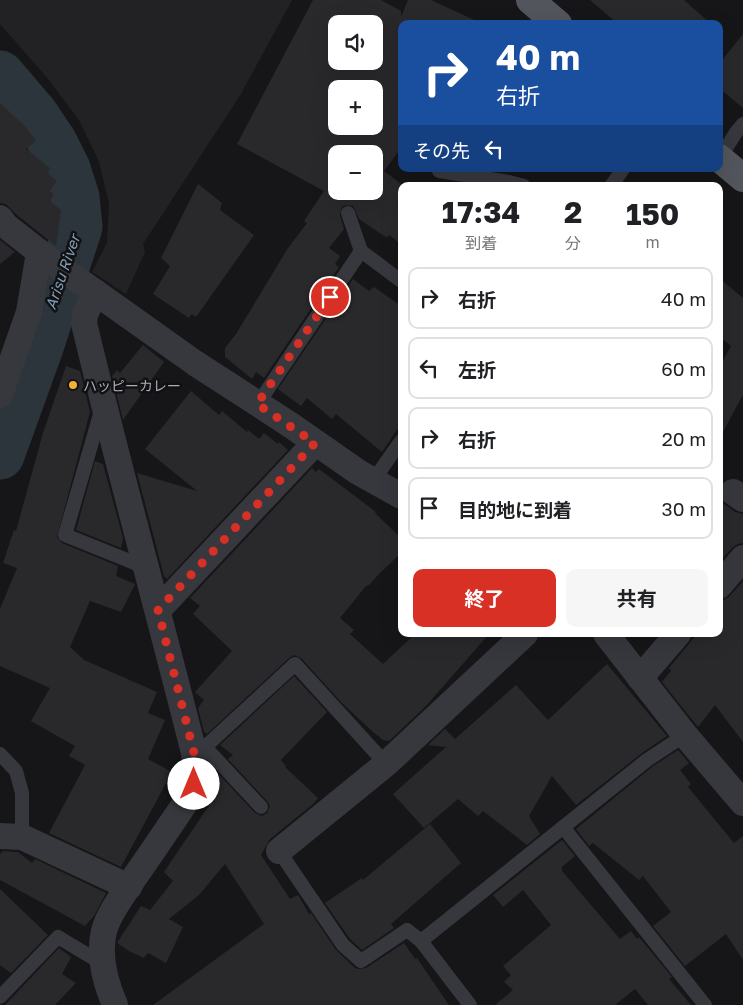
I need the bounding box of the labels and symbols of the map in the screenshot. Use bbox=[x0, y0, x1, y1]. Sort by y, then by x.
water label: Arisu River bbox=[41, 230, 84, 312]
pin bbox=[309, 276, 351, 318]
place label: ハッピーカレー bbox=[83, 377, 181, 394]
marker: ハッピーカレー bbox=[67, 379, 79, 391]
position arrow bbox=[167, 757, 219, 809]

